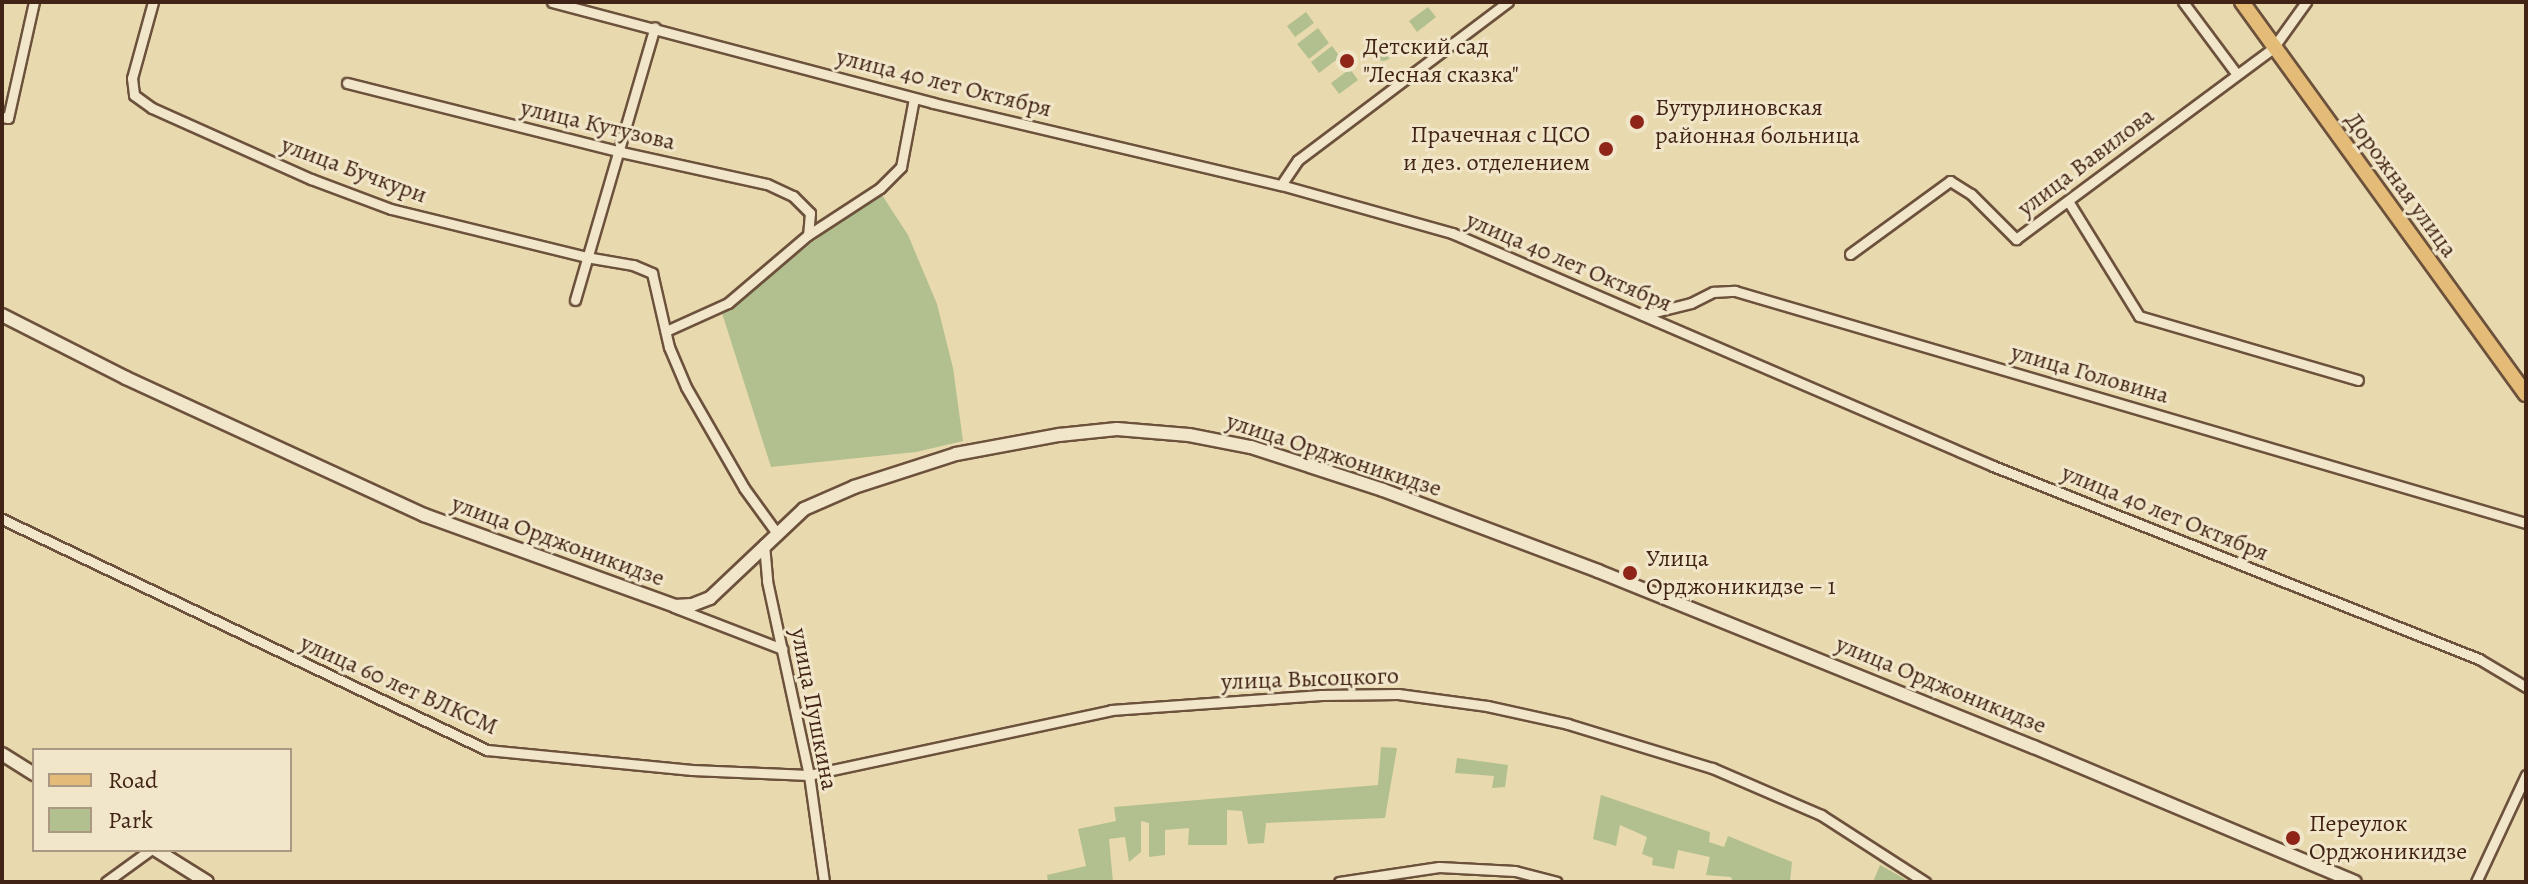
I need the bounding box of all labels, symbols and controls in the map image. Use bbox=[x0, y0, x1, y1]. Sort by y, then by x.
place label: Детский сад "Лесная сказка" bbox=[1363, 33, 1519, 89]
street label: улица 40 лет Октября bbox=[834, 42, 1054, 124]
marker: Детский сад "Лесная сказка" bbox=[1338, 52, 1356, 70]
street label: улица Кутузова bbox=[518, 93, 678, 157]
place label: Бутурлиновская районная больница bbox=[1655, 94, 1860, 150]
street label: улица Вавилова bbox=[2012, 101, 2160, 223]
street label: Дорожная улица bbox=[2339, 107, 2463, 263]
marker: Бутурлиновская районная больница bbox=[1626, 111, 1648, 133]
place label: Прачечная с ЦСО и дез. отделением bbox=[1403, 121, 1590, 177]
street label: улица Бучкури bbox=[277, 130, 431, 210]
marker: Прачечная с ЦСО и дез. отделением bbox=[1597, 140, 1615, 158]
street label: улица 40 лет Октября bbox=[1462, 206, 1676, 318]
street label: улица Головина bbox=[2008, 338, 2172, 410]
street label: улица Орджоникидзе bbox=[1223, 407, 1445, 503]
street label: улица 40 лет Октября bbox=[2057, 458, 2273, 568]
street label: улица Орджоникидзе bbox=[448, 489, 668, 593]
place label: Улица Орджоникидзе – 1 bbox=[1646, 545, 1837, 601]
marker: Улица Орджоникидзе – 1 bbox=[1621, 564, 1639, 582]
street label: улица Пушкина bbox=[784, 626, 844, 792]
street label: улица 60 лет ВЛКСМ bbox=[296, 629, 502, 741]
street label: улица Орджоникидзе bbox=[1832, 630, 2050, 740]
street label: улица Высоцкого bbox=[1221, 662, 1399, 696]
legend bbox=[32, 748, 292, 852]
text: Road bbox=[108, 764, 158, 796]
text: Park bbox=[108, 804, 153, 836]
place label: Переулок Орджоникидзе bbox=[2309, 810, 2467, 866]
marker: Переулок Орджоникидзе bbox=[2284, 829, 2302, 847]

